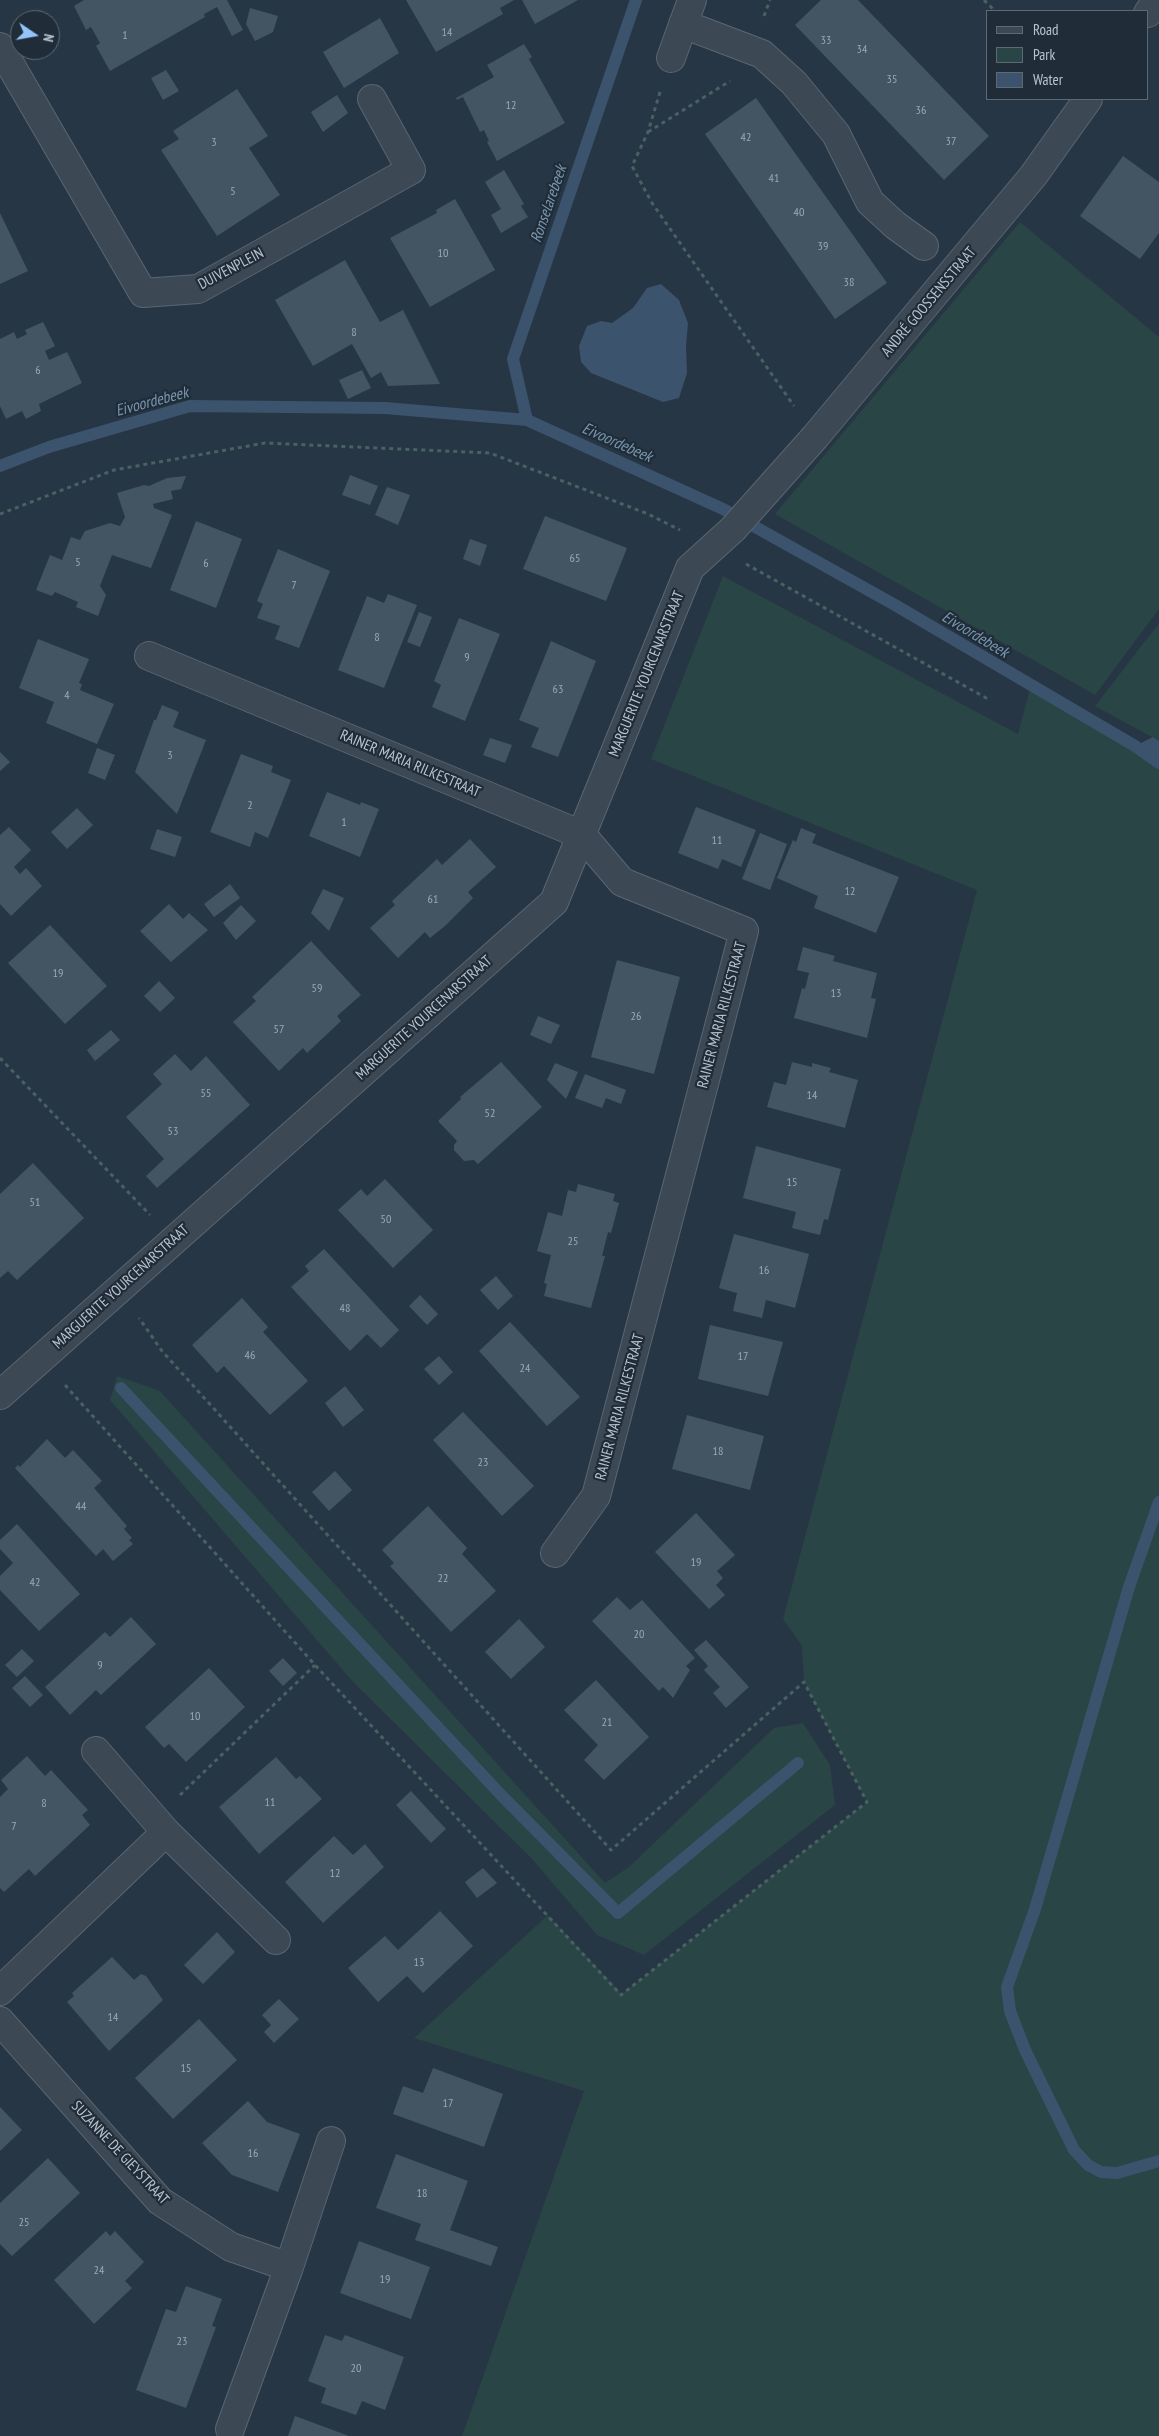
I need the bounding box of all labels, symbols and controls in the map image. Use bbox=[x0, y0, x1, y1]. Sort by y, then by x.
north arrow bbox=[10, 10, 60, 60]
legend bbox=[986, 10, 1149, 100]
text: Road bbox=[1033, 20, 1059, 39]
house number: 14 bbox=[442, 26, 452, 40]
house number: 1 bbox=[122, 29, 128, 43]
text: N bbox=[39, 32, 58, 43]
house number: 33 bbox=[821, 34, 831, 48]
house number: 34 bbox=[857, 43, 867, 57]
text: Park bbox=[1033, 45, 1055, 64]
text: Water bbox=[1033, 70, 1063, 89]
house number: 35 bbox=[887, 73, 897, 87]
house number: 12 bbox=[506, 99, 516, 113]
house number: 36 bbox=[916, 104, 926, 118]
house number: 42 bbox=[741, 131, 751, 145]
house number: 37 bbox=[946, 135, 956, 149]
house number: 3 bbox=[211, 136, 217, 150]
water label: Ronselarebeek bbox=[527, 163, 571, 245]
house number: 41 bbox=[769, 172, 779, 186]
house number: 5 bbox=[230, 185, 236, 199]
house number: 40 bbox=[794, 206, 804, 220]
house number: 39 bbox=[818, 240, 828, 254]
street label: DUIVENPLEIN bbox=[195, 244, 267, 294]
street label: ANDRÉ GOOSSENSSTRAAT bbox=[878, 244, 980, 360]
house number: 10 bbox=[438, 247, 448, 261]
house number: 38 bbox=[844, 276, 854, 290]
house number: 8 bbox=[351, 326, 357, 340]
house number: 6 bbox=[35, 364, 41, 378]
water label: Eivoordebeek bbox=[114, 383, 190, 421]
water label: Eivoordebeek bbox=[579, 419, 655, 467]
house number: 65 bbox=[570, 552, 580, 566]
house number: 5 bbox=[75, 556, 81, 570]
house number: 6 bbox=[203, 557, 209, 571]
house number: 7 bbox=[291, 579, 297, 593]
street label: MARGUERITE YOURCENARSTRAAT bbox=[606, 589, 688, 759]
water label: Eivoordebeek bbox=[938, 608, 1012, 662]
house number: 8 bbox=[374, 631, 380, 645]
house number: 9 bbox=[464, 651, 470, 665]
house number: 63 bbox=[553, 683, 563, 697]
house number: 4 bbox=[64, 689, 70, 703]
street label: RAINER MARIA RILKESTRAAT bbox=[337, 726, 483, 802]
house number: 3 bbox=[167, 749, 173, 763]
house number: 2 bbox=[247, 799, 253, 813]
house number: 1 bbox=[341, 816, 347, 830]
house number: 11 bbox=[712, 834, 722, 848]
house number: 12 bbox=[845, 885, 855, 899]
house number: 61 bbox=[428, 893, 438, 907]
street label: RAINER MARIA RILKESTRAAT bbox=[694, 940, 750, 1090]
street label: MARGUERITE YOURCENARSTRAAT bbox=[352, 952, 496, 1084]
house number: 19 bbox=[53, 967, 63, 981]
house number: 59 bbox=[312, 982, 322, 996]
house number: 13 bbox=[831, 987, 841, 1001]
house number: 26 bbox=[631, 1010, 641, 1024]
house number: 57 bbox=[274, 1023, 284, 1037]
house number: 55 bbox=[201, 1087, 211, 1101]
house number: 14 bbox=[807, 1089, 817, 1103]
house number: 52 bbox=[485, 1107, 495, 1121]
house number: 53 bbox=[168, 1125, 178, 1139]
house number: 15 bbox=[787, 1176, 797, 1190]
house number: 51 bbox=[30, 1196, 40, 1210]
house number: 50 bbox=[381, 1213, 391, 1227]
street label: MARGUERITE YOURCENARSTRAAT bbox=[49, 1221, 193, 1353]
house number: 25 bbox=[568, 1235, 578, 1249]
house number: 16 bbox=[759, 1264, 769, 1278]
house number: 48 bbox=[340, 1302, 350, 1316]
street label: RAINER MARIA RILKESTRAAT bbox=[592, 1332, 648, 1482]
house number: 46 bbox=[245, 1349, 255, 1363]
house number: 17 bbox=[738, 1350, 748, 1364]
house number: 24 bbox=[520, 1362, 530, 1376]
house number: 18 bbox=[713, 1445, 723, 1459]
house number: 23 bbox=[478, 1456, 488, 1470]
house number: 44 bbox=[76, 1500, 86, 1514]
house number: 19 bbox=[691, 1556, 701, 1570]
house number: 22 bbox=[438, 1572, 448, 1586]
house number: 42 bbox=[30, 1576, 40, 1590]
house number: 20 bbox=[634, 1628, 644, 1642]
house number: 9 bbox=[97, 1659, 103, 1673]
house number: 10 bbox=[190, 1710, 200, 1724]
house number: 21 bbox=[602, 1716, 612, 1730]
house number: 11 bbox=[265, 1796, 275, 1810]
house number: 8 bbox=[41, 1797, 47, 1811]
house number: 7 bbox=[11, 1820, 17, 1834]
house number: 12 bbox=[330, 1867, 340, 1881]
house number: 13 bbox=[414, 1956, 424, 1970]
house number: 14 bbox=[108, 2011, 118, 2025]
house number: 15 bbox=[181, 2062, 191, 2076]
street label: SUZANNE DE GIEYSTRAAT bbox=[67, 2097, 173, 2209]
house number: 17 bbox=[443, 2097, 453, 2111]
house number: 16 bbox=[248, 2147, 258, 2161]
house number: 18 bbox=[417, 2187, 427, 2201]
house number: 25 bbox=[19, 2216, 29, 2230]
house number: 24 bbox=[94, 2264, 104, 2278]
house number: 19 bbox=[380, 2273, 390, 2287]
house number: 23 bbox=[177, 2335, 187, 2349]
house number: 20 bbox=[351, 2362, 361, 2376]

